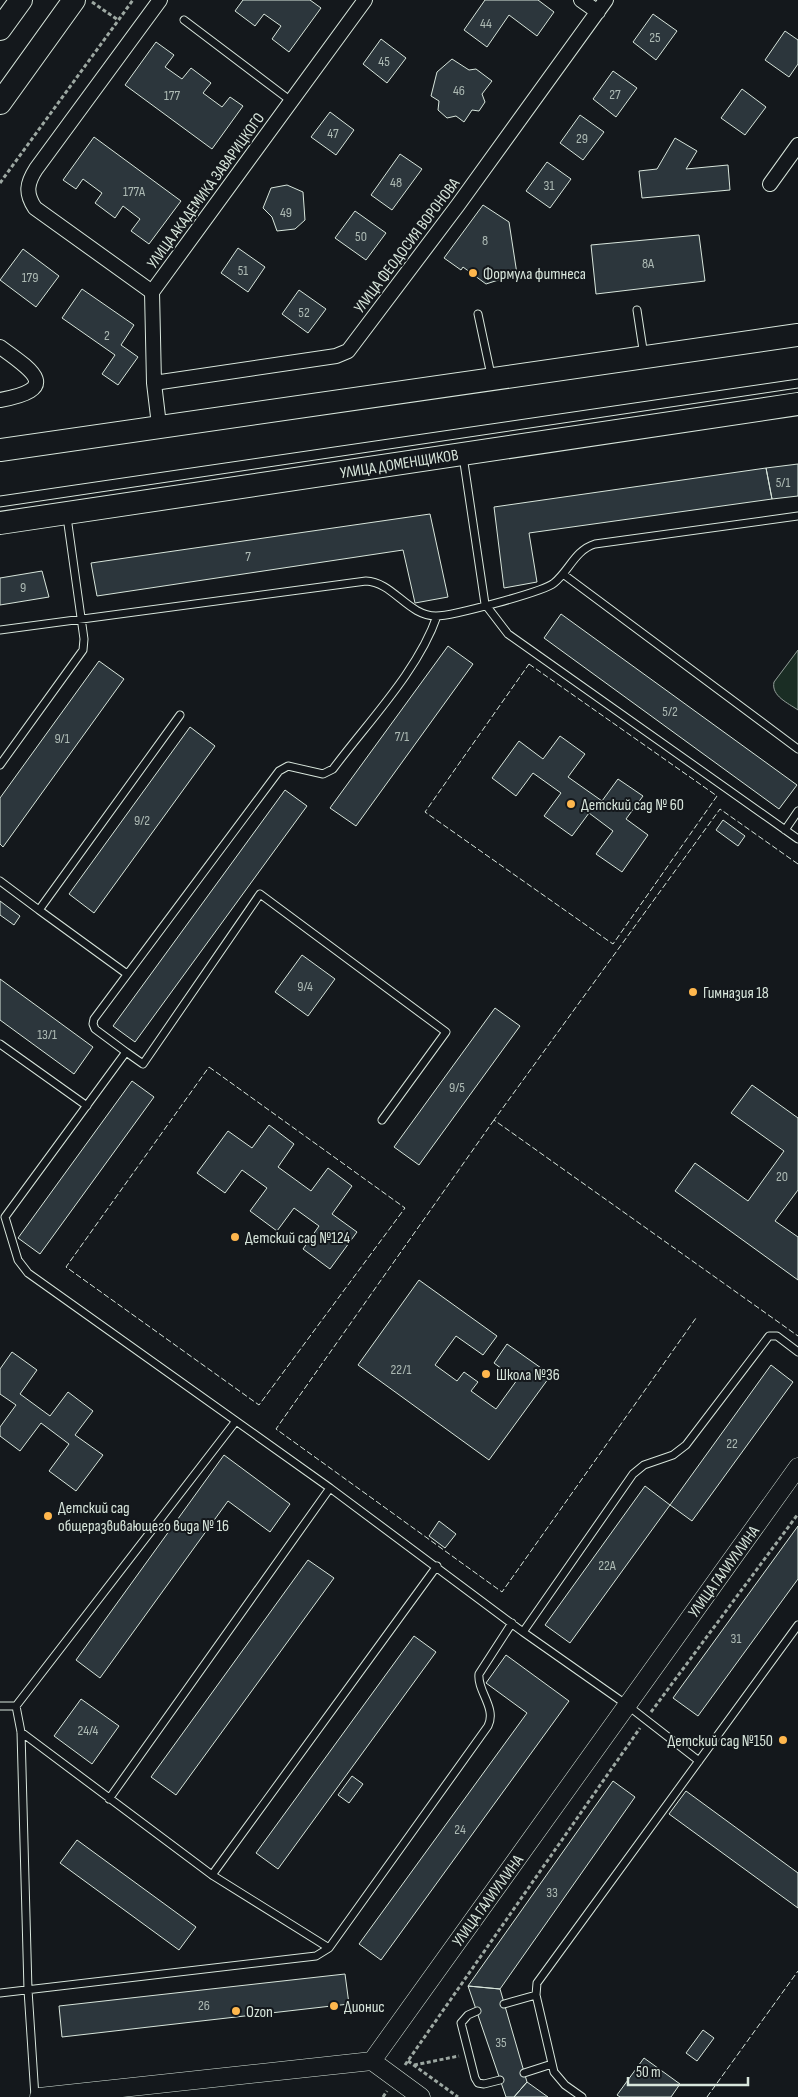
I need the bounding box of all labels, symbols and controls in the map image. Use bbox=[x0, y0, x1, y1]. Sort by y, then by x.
house number: 44 bbox=[480, 15, 492, 32]
house number: 25 bbox=[649, 29, 661, 46]
house number: 45 bbox=[378, 53, 390, 70]
house number: 46 bbox=[453, 82, 465, 99]
house number: 27 bbox=[609, 86, 621, 103]
house number: 177 bbox=[164, 87, 180, 104]
street label: УЛИЦА АКАДЕМИКА ЗАВАРИЦКОГО bbox=[143, 109, 269, 272]
house number: 47 bbox=[327, 125, 339, 142]
house number: 29 bbox=[576, 130, 588, 147]
house number: 48 bbox=[390, 174, 402, 191]
street label: УЛИЦА ФЕОДОСИЯ ВОРОНОВА bbox=[350, 175, 464, 317]
house number: 31 bbox=[544, 177, 554, 194]
house number: 177А bbox=[123, 183, 146, 200]
house number: 49 bbox=[280, 204, 292, 221]
house number: 50 bbox=[355, 228, 367, 245]
house number: 8 bbox=[482, 232, 488, 249]
house number: 8А bbox=[642, 255, 655, 272]
house number: 51 bbox=[238, 262, 248, 279]
place label: Формула фитнеса bbox=[483, 265, 586, 284]
marker: Формула фитнеса bbox=[467, 267, 479, 279]
house number: 179 bbox=[22, 269, 38, 286]
house number: 52 bbox=[298, 304, 310, 321]
house number: 2 bbox=[104, 327, 110, 344]
street label: УЛИЦА ДОМЕНЩИКОВ bbox=[339, 446, 460, 483]
house number: 5/1 bbox=[776, 474, 790, 491]
house number: 7 bbox=[245, 548, 251, 565]
house number: 9 bbox=[20, 579, 26, 596]
house number: 5/2 bbox=[662, 703, 678, 720]
house number: 7/1 bbox=[395, 728, 409, 745]
house number: 9/1 bbox=[54, 730, 70, 747]
place label: Детский сад № 60 bbox=[581, 796, 684, 815]
marker: Детский сад № 60 bbox=[565, 798, 577, 810]
house number: 9/2 bbox=[134, 812, 150, 829]
house number: 9/4 bbox=[297, 978, 313, 995]
place label: Гимназия 18 bbox=[703, 984, 769, 1003]
marker: Гимназия 18 bbox=[687, 986, 699, 998]
house number: 13/1 bbox=[37, 1026, 57, 1043]
house number: 9/5 bbox=[449, 1079, 465, 1096]
house number: 20 bbox=[776, 1168, 788, 1185]
place label: Детский сад №124 bbox=[245, 1229, 351, 1248]
marker: Детский сад №124 bbox=[229, 1231, 241, 1243]
house number: 22/1 bbox=[391, 1361, 412, 1378]
place label: Школа №36 bbox=[496, 1366, 560, 1385]
marker: Школа №36 bbox=[480, 1368, 492, 1380]
house number: 22 bbox=[726, 1435, 738, 1452]
place label: Детский сад общеразвивающего вида № 16 bbox=[58, 1499, 229, 1536]
marker: Детский сад общеразвивающего вида № 16 bbox=[42, 1510, 54, 1522]
street label: УЛИЦА ГАЛИУЛЛИНА bbox=[685, 1522, 764, 1621]
house number: 22А bbox=[598, 1557, 617, 1574]
house number: 31 bbox=[731, 1630, 741, 1647]
house number: 24/4 bbox=[78, 1722, 99, 1739]
place label: Детский сад №150 bbox=[668, 1732, 773, 1751]
marker: Детский сад №150 bbox=[777, 1734, 789, 1746]
house number: 24 bbox=[454, 1821, 466, 1838]
street label: УЛИЦА ГАЛИУЛЛИНА bbox=[449, 1851, 528, 1950]
house number: 33 bbox=[546, 1884, 558, 1901]
house number: 26 bbox=[198, 1997, 210, 2014]
place label: Дионис bbox=[344, 1998, 385, 2017]
marker: Дионис bbox=[328, 2000, 340, 2012]
place label: Ozon bbox=[246, 2003, 273, 2022]
marker: Ozon bbox=[230, 2005, 242, 2017]
house number: 35 bbox=[495, 2034, 507, 2051]
scale bar bbox=[628, 2054, 748, 2086]
text: 50 m bbox=[636, 2063, 661, 2082]

